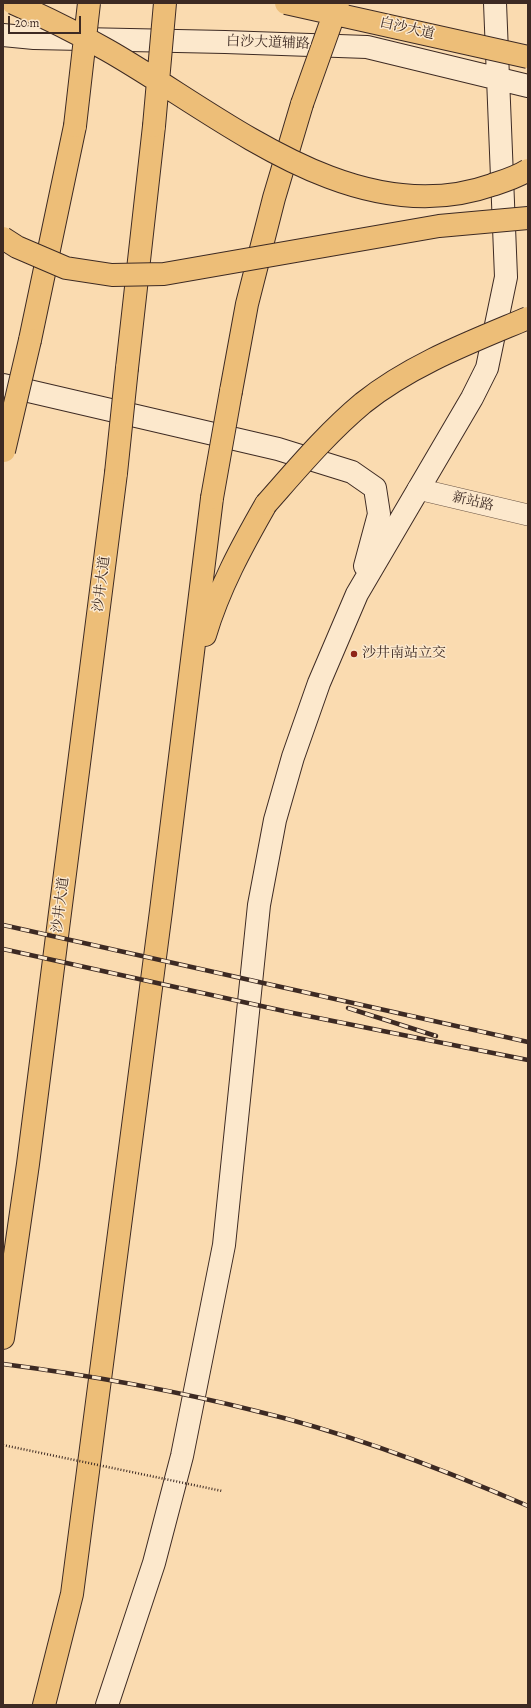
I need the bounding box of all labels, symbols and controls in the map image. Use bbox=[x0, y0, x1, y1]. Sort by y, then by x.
scale bar bbox=[10, 8, 83, 34]
text: 20 m bbox=[15, 15, 39, 31]
street label: 白沙大道 bbox=[378, 15, 436, 43]
street label: 白沙大道辅路 bbox=[226, 33, 310, 53]
street label: 新站路 bbox=[451, 489, 495, 515]
street label: 沙井大道 bbox=[90, 555, 114, 613]
place label: 沙井南站立交 bbox=[362, 646, 446, 662]
marker: 沙井南站立交 bbox=[349, 649, 359, 659]
street label: 沙井大道 bbox=[49, 876, 73, 934]

